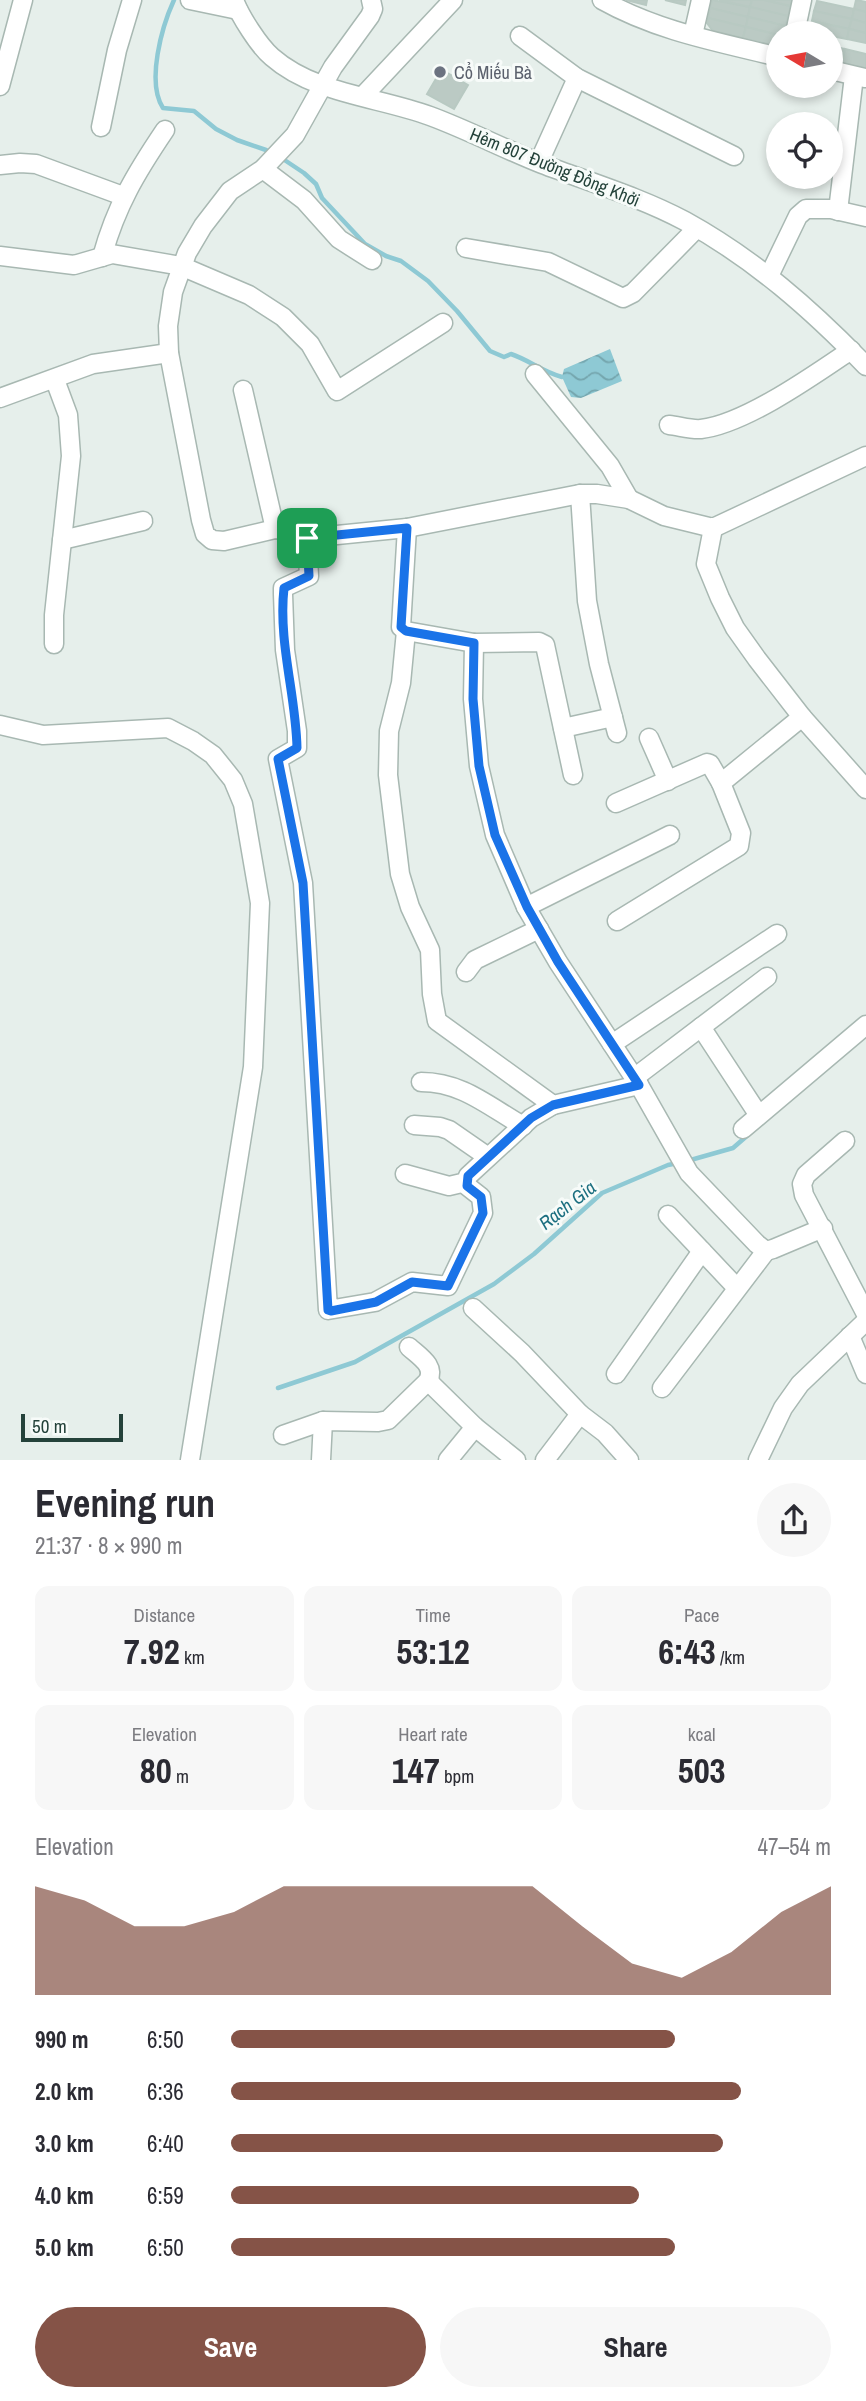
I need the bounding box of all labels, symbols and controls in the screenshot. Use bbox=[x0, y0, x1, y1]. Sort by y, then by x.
north arrow bbox=[766, 21, 844, 98]
map controls bbox=[766, 21, 843, 189]
place label: Cổ Miếu Bà bbox=[454, 60, 532, 85]
marker: Cổ Miếu Bà bbox=[432, 64, 448, 80]
button: locate bbox=[766, 112, 843, 189]
street label: Hẻm 807 Đường Đồng Khởi bbox=[466, 121, 644, 213]
pin bbox=[277, 508, 337, 568]
icon: arrive bbox=[288, 519, 326, 557]
water label: Rạch Gia bbox=[533, 1174, 601, 1236]
scale bar bbox=[21, 1410, 122, 1442]
text: 50 m bbox=[32, 1413, 67, 1439]
text: Evening run bbox=[35, 1478, 215, 1529]
button: share bbox=[757, 1483, 831, 1557]
text: 21:37 · 8 × 990 m bbox=[35, 1530, 182, 1561]
text: Distance bbox=[134, 1602, 195, 1628]
text: Time bbox=[415, 1602, 451, 1628]
text: Pace bbox=[684, 1602, 719, 1628]
text: 7.92 bbox=[124, 1628, 180, 1675]
text: 53:12 bbox=[396, 1628, 470, 1675]
text: 6:43 bbox=[658, 1628, 716, 1675]
text: km bbox=[180, 1644, 205, 1670]
text: /km bbox=[716, 1644, 745, 1670]
text: Elevation bbox=[132, 1721, 197, 1747]
text: Heart rate bbox=[398, 1721, 468, 1747]
text: kcal bbox=[688, 1721, 716, 1747]
text: 80 bbox=[140, 1747, 172, 1794]
text: 147 bbox=[392, 1747, 440, 1794]
text: 503 bbox=[678, 1747, 726, 1794]
text: m bbox=[172, 1763, 189, 1789]
text: bpm bbox=[440, 1763, 474, 1789]
text: Elevation bbox=[35, 1831, 114, 1862]
text: 47–54 m bbox=[758, 1831, 831, 1862]
text: 990 m bbox=[35, 2024, 88, 2055]
text: 6:50 bbox=[147, 2024, 184, 2055]
text: 2.0 km bbox=[35, 2076, 94, 2107]
text: 6:36 bbox=[147, 2076, 184, 2107]
text: 3.0 km bbox=[35, 2128, 94, 2159]
text: 6:40 bbox=[147, 2128, 184, 2159]
text: 4.0 km bbox=[35, 2180, 94, 2211]
text: 6:59 bbox=[147, 2180, 184, 2211]
text: 5.0 km bbox=[35, 2232, 94, 2263]
text: 6:50 bbox=[147, 2232, 184, 2263]
button: Save bbox=[35, 2307, 426, 2387]
button: Share bbox=[440, 2307, 831, 2387]

